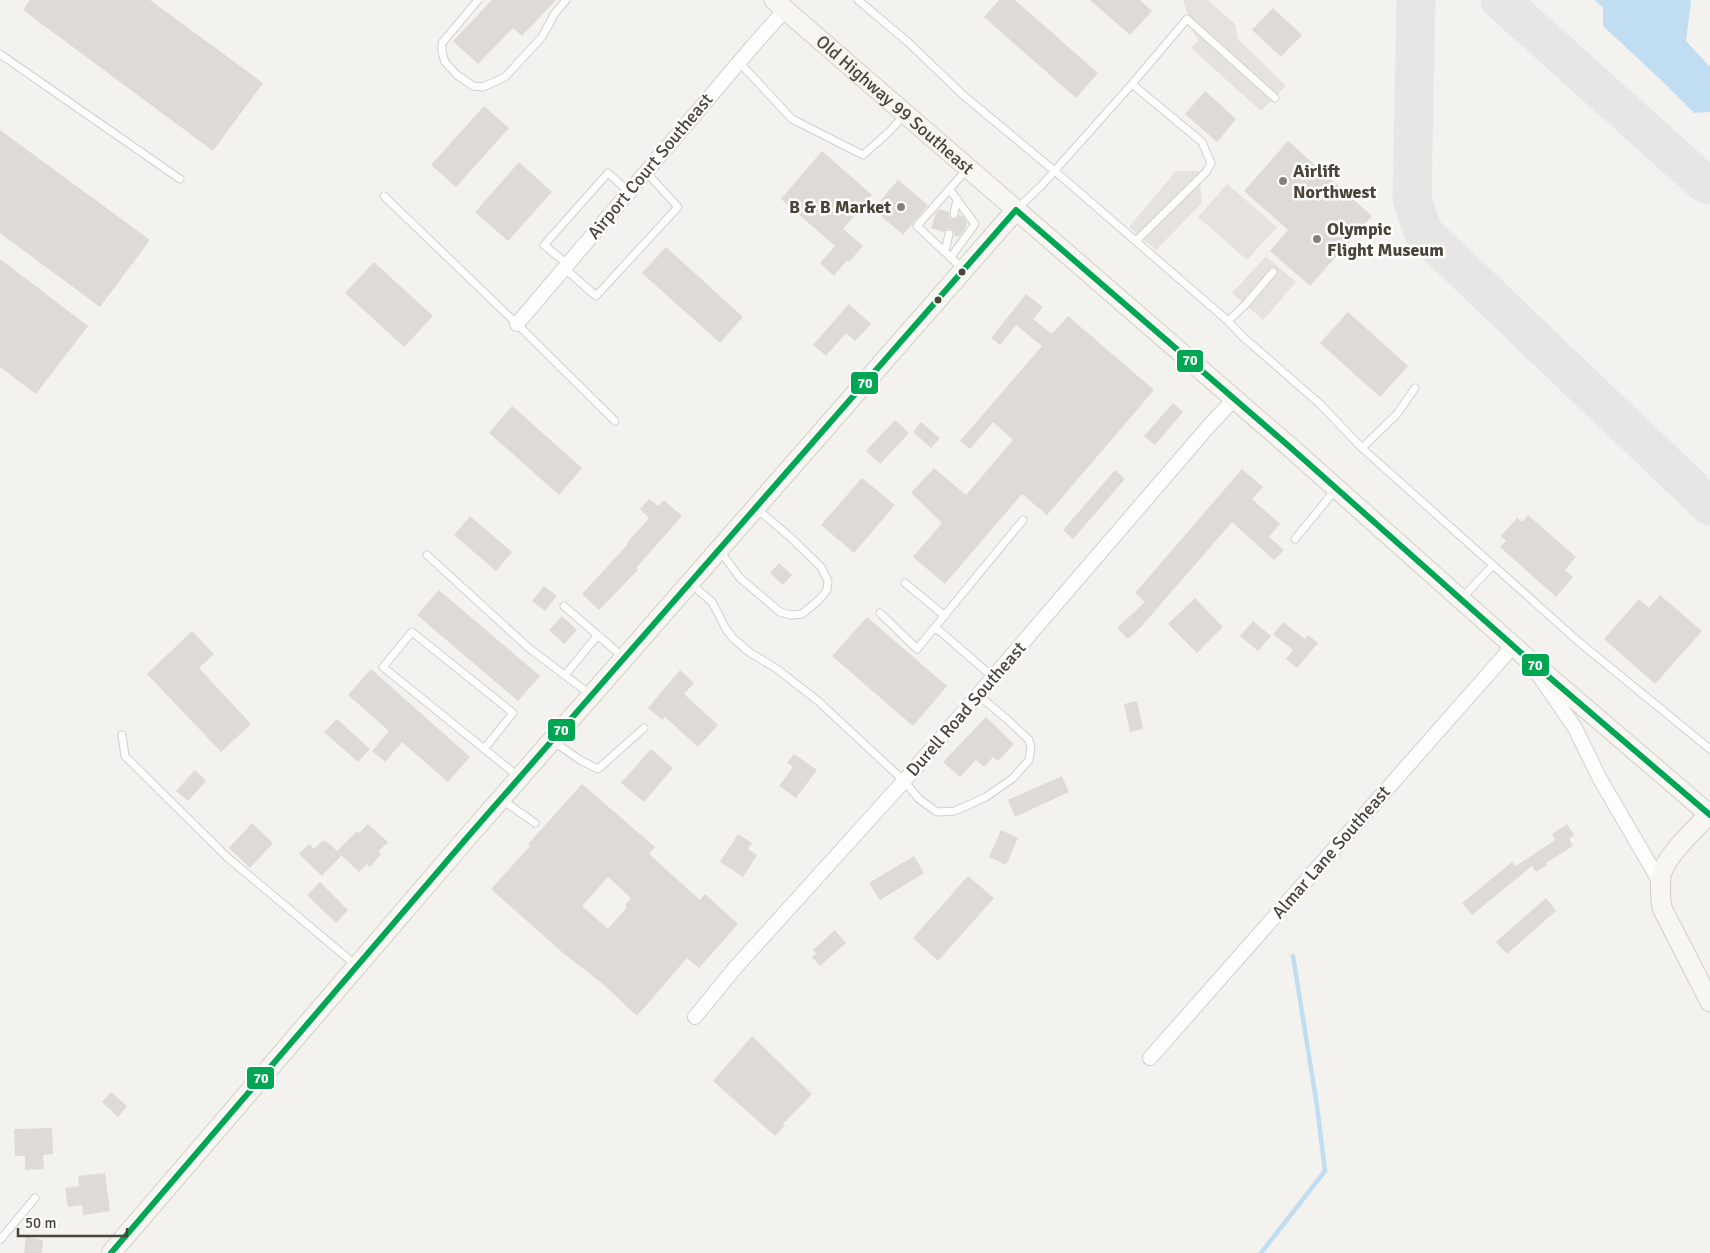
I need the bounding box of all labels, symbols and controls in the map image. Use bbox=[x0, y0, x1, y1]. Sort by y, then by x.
street label: Old Highway 99 Southeast bbox=[811, 30, 978, 179]
street label: Airport Court Southeast bbox=[583, 89, 717, 243]
place label: Airlift Northwest bbox=[1293, 160, 1377, 203]
marker: Airlift Northwest bbox=[1277, 175, 1289, 187]
place label: B & B Market bbox=[789, 196, 891, 218]
marker: B & B Market bbox=[895, 201, 907, 213]
place label: Olympic Flight Museum bbox=[1327, 218, 1444, 261]
marker: Olympic Flight Museum bbox=[1311, 233, 1323, 245]
unlabelled marker bbox=[957, 267, 967, 277]
unlabelled marker bbox=[933, 295, 943, 305]
line badge: 70 bbox=[1176, 349, 1204, 373]
text: 70 bbox=[1182, 352, 1198, 369]
line badge: 70 bbox=[850, 371, 879, 395]
text: 70 bbox=[857, 375, 873, 392]
street label: Durell Road Southeast bbox=[902, 637, 1030, 781]
line badge: 70 bbox=[1521, 653, 1550, 677]
text: 70 bbox=[1527, 657, 1543, 674]
line badge: 70 bbox=[547, 718, 576, 742]
text: 70 bbox=[553, 722, 569, 739]
street label: Almar Lane Southeast bbox=[1267, 781, 1395, 923]
line badge: 70 bbox=[246, 1066, 275, 1090]
text: 70 bbox=[253, 1070, 269, 1087]
scale bar bbox=[18, 1206, 126, 1238]
text: 50 m bbox=[25, 1214, 56, 1232]

